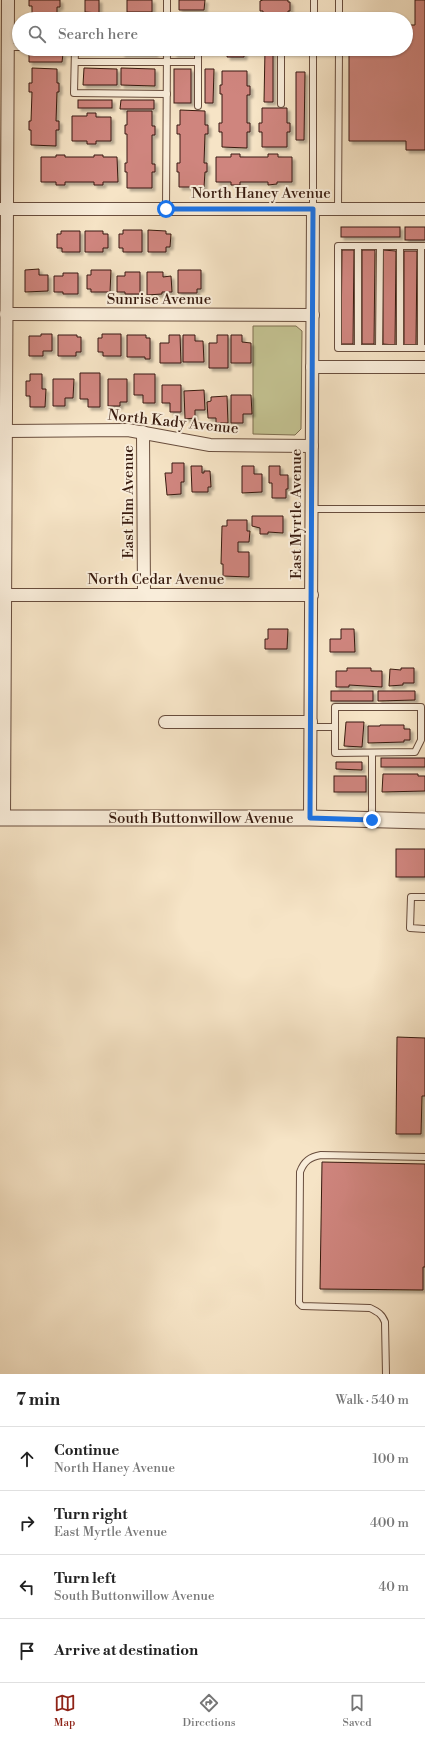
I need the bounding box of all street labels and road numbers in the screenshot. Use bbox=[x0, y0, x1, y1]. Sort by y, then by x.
street label: North Haney Avenue bbox=[191, 184, 331, 203]
street label: Sunrise Avenue bbox=[107, 290, 211, 309]
street label: North Kady Avenue bbox=[107, 406, 239, 438]
street label: East Elm Avenue bbox=[119, 445, 138, 559]
street label: East Myrtle Avenue bbox=[287, 449, 306, 579]
street label: North Cedar Avenue bbox=[88, 570, 224, 589]
street label: South Buttonwillow Avenue bbox=[108, 809, 294, 828]

